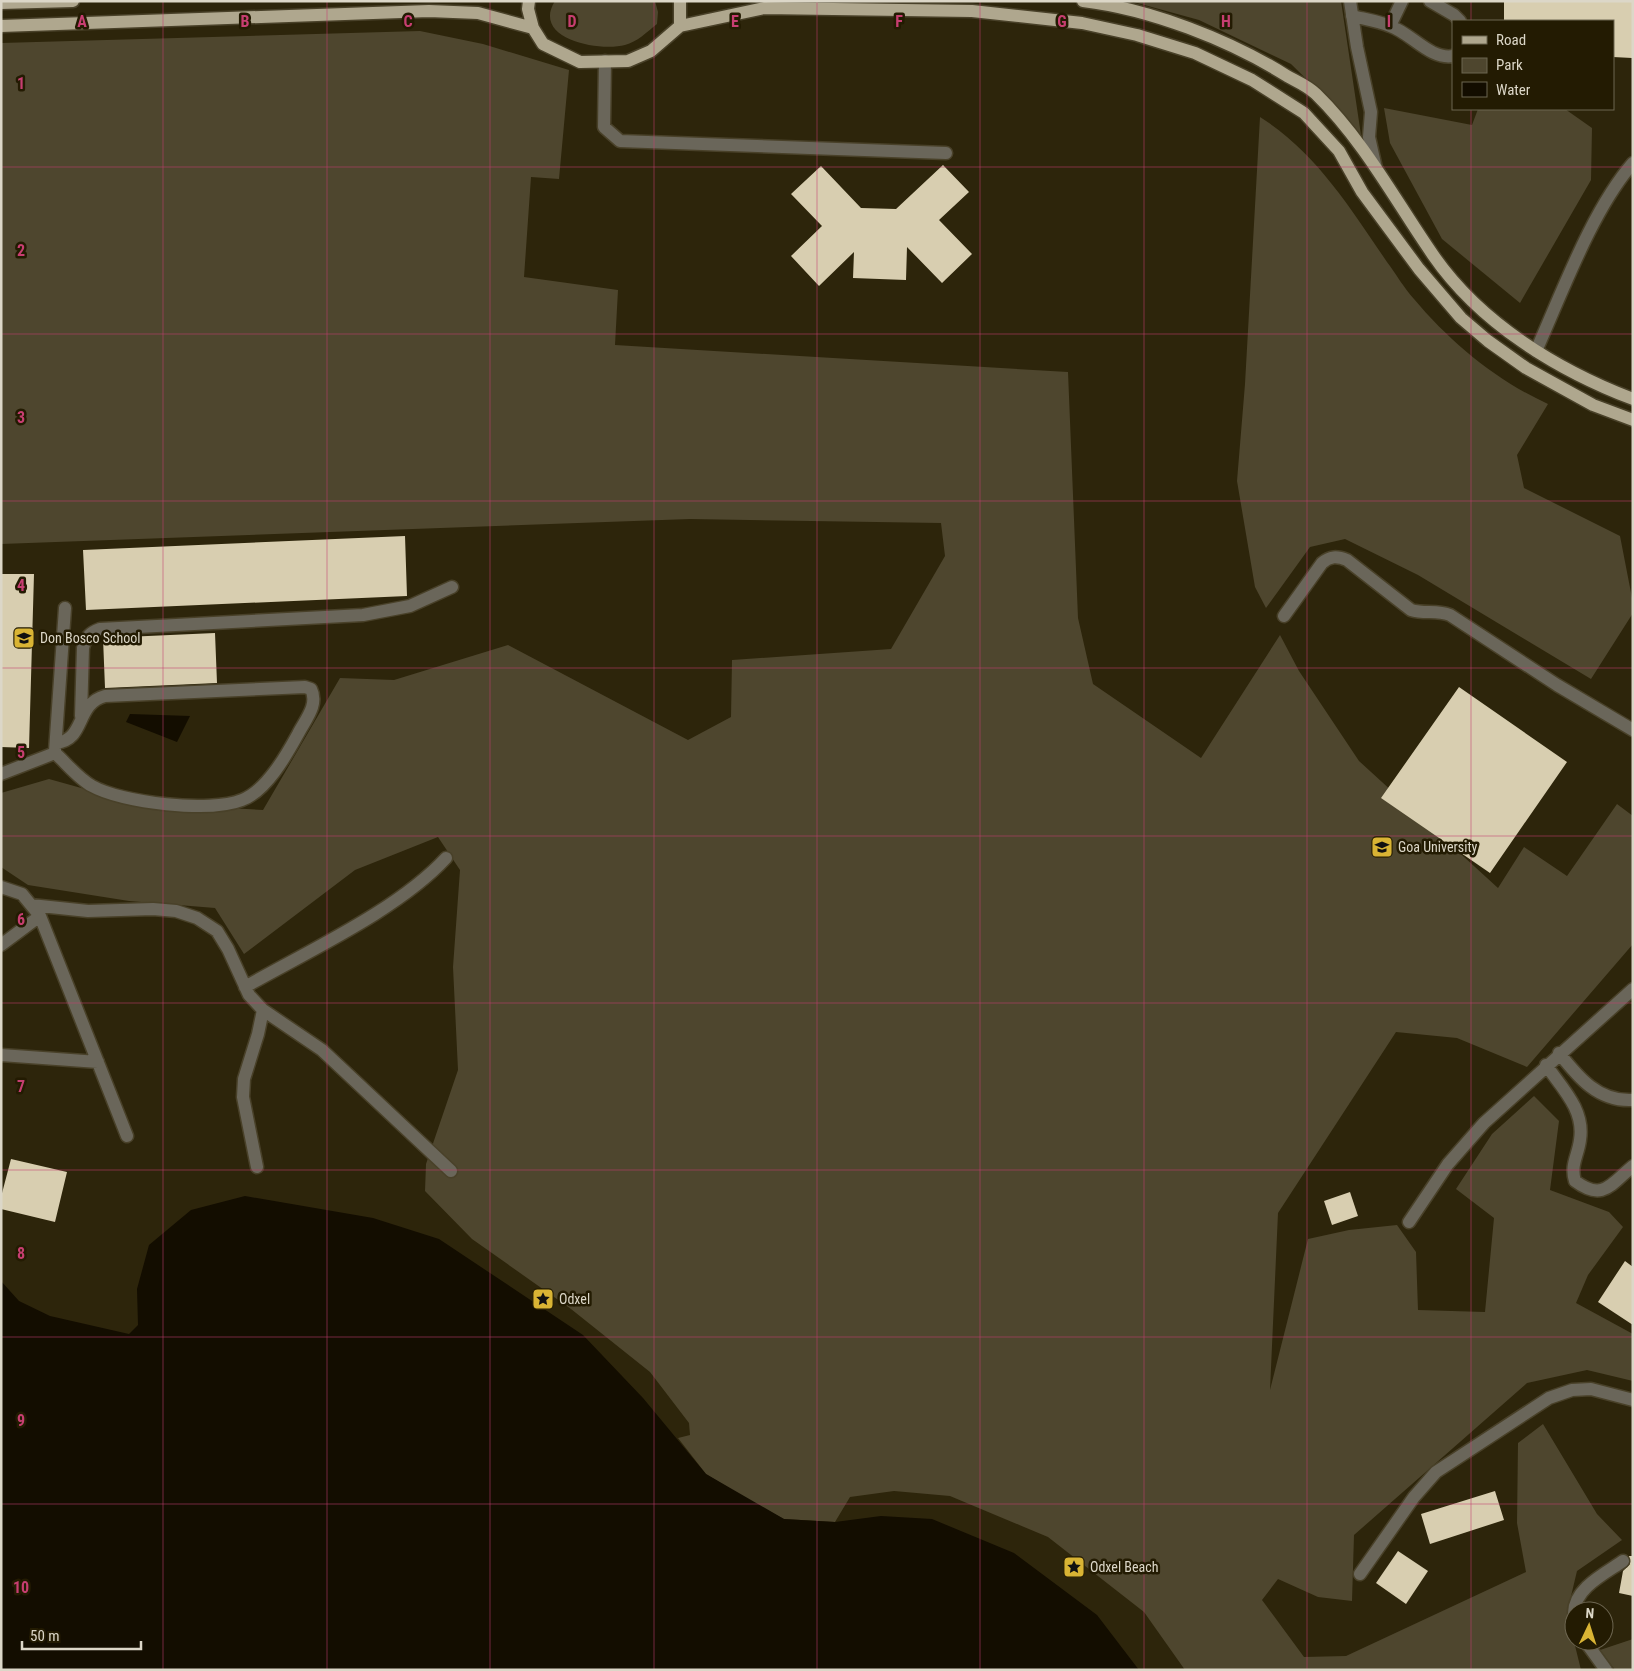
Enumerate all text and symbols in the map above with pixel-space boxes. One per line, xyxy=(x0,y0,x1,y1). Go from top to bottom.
text: A xyxy=(77,12,87,31)
text: B xyxy=(241,12,250,31)
text: C xyxy=(403,12,413,31)
text: D xyxy=(567,12,577,31)
text: E xyxy=(731,12,739,31)
text: F xyxy=(895,12,903,31)
text: G xyxy=(1057,12,1067,31)
text: H xyxy=(1221,12,1231,31)
text: I xyxy=(1387,12,1391,31)
legend xyxy=(1452,20,1614,110)
text: Road xyxy=(1496,31,1526,49)
text: Park xyxy=(1496,56,1523,74)
text: 1 xyxy=(17,74,25,93)
text: Water xyxy=(1496,81,1531,99)
text: 2 xyxy=(17,241,25,260)
text: 3 xyxy=(17,408,25,427)
text: 4 xyxy=(17,576,25,595)
school or university icon: Don Bosco School xyxy=(12,626,36,650)
place label: Don Bosco School xyxy=(40,630,141,646)
text: 5 xyxy=(17,743,25,762)
school or university icon: Goa University xyxy=(1370,835,1394,859)
place label: Goa University xyxy=(1398,839,1478,855)
text: 6 xyxy=(17,910,25,929)
text: 7 xyxy=(17,1077,25,1096)
text: 8 xyxy=(17,1244,25,1263)
place icon: Odxel xyxy=(531,1287,555,1311)
place label: Odxel xyxy=(559,1291,590,1307)
text: 9 xyxy=(17,1411,25,1430)
place icon: Odxel Beach xyxy=(1062,1555,1086,1579)
place label: Odxel Beach xyxy=(1090,1559,1159,1575)
text: 10 xyxy=(13,1578,29,1597)
north arrow xyxy=(1564,1601,1614,1651)
text: N xyxy=(1585,1605,1595,1621)
scale bar xyxy=(22,1618,141,1650)
text: 50 m xyxy=(30,1627,60,1645)

